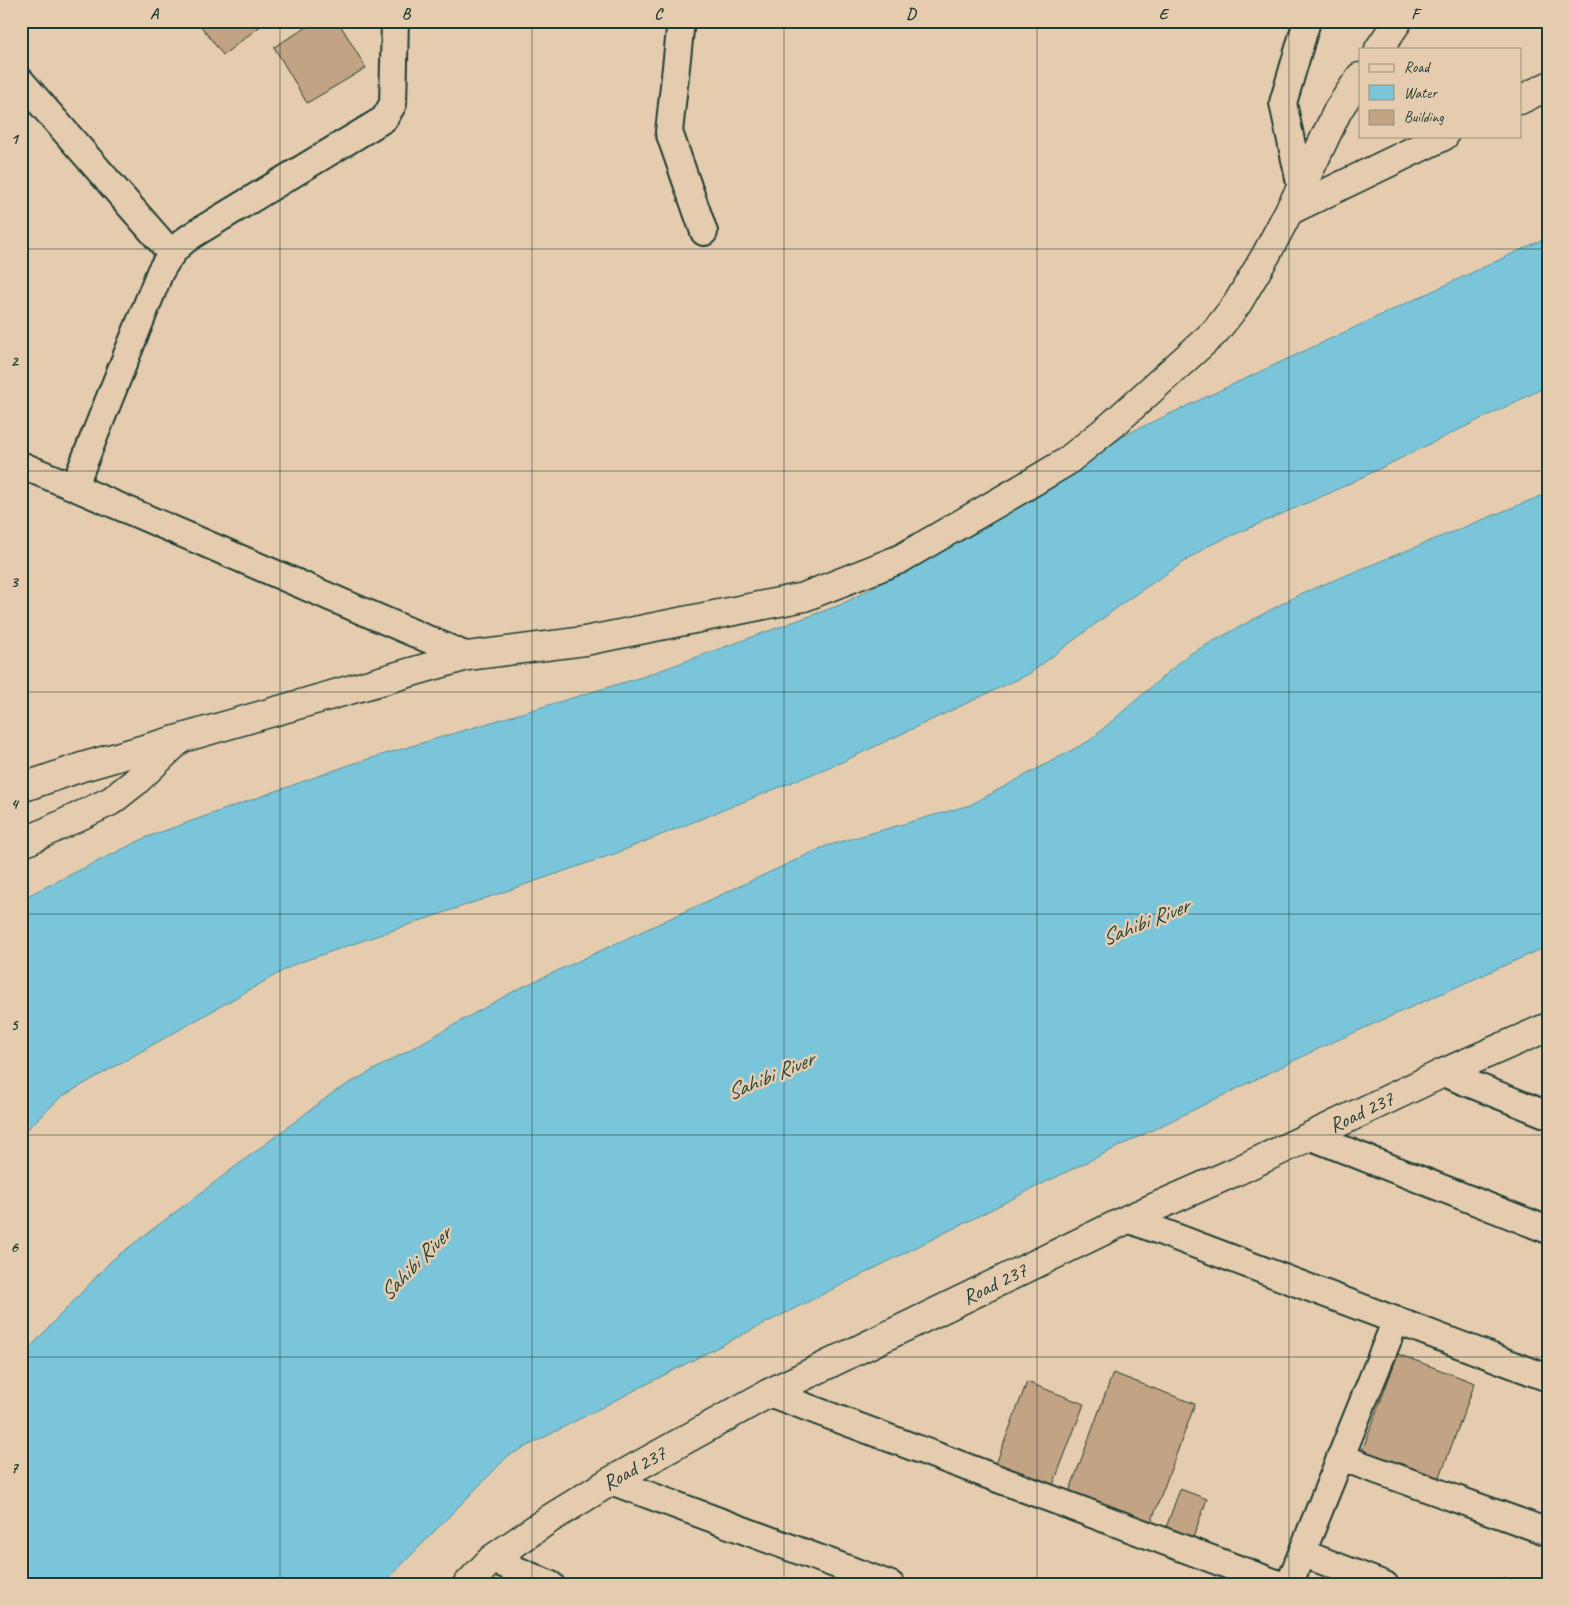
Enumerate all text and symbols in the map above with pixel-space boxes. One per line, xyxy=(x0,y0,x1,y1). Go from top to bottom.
text: A xyxy=(150,4,160,24)
text: B xyxy=(402,4,412,24)
text: C xyxy=(654,4,664,24)
text: D xyxy=(906,4,917,24)
text: E xyxy=(1159,4,1170,24)
text: F xyxy=(1411,4,1422,24)
legend xyxy=(1359,48,1522,138)
text: Road xyxy=(1404,58,1431,77)
text: Water xyxy=(1404,84,1438,103)
text: Building xyxy=(1404,108,1444,127)
text: 1 xyxy=(10,129,19,149)
text: 2 xyxy=(10,351,19,371)
text: 3 xyxy=(10,572,19,592)
text: 4 xyxy=(10,794,19,814)
water label: Sahibi River xyxy=(1097,890,1197,952)
text: 5 xyxy=(11,1015,20,1035)
water label: Sahibi River xyxy=(722,1044,821,1107)
street label: Road 237 xyxy=(1325,1085,1399,1138)
water label: Sahibi River xyxy=(373,1218,460,1307)
text: 6 xyxy=(10,1237,19,1257)
street label: Road 237 xyxy=(958,1256,1033,1310)
street label: Road 237 xyxy=(598,1439,672,1496)
text: 7 xyxy=(10,1458,19,1478)

